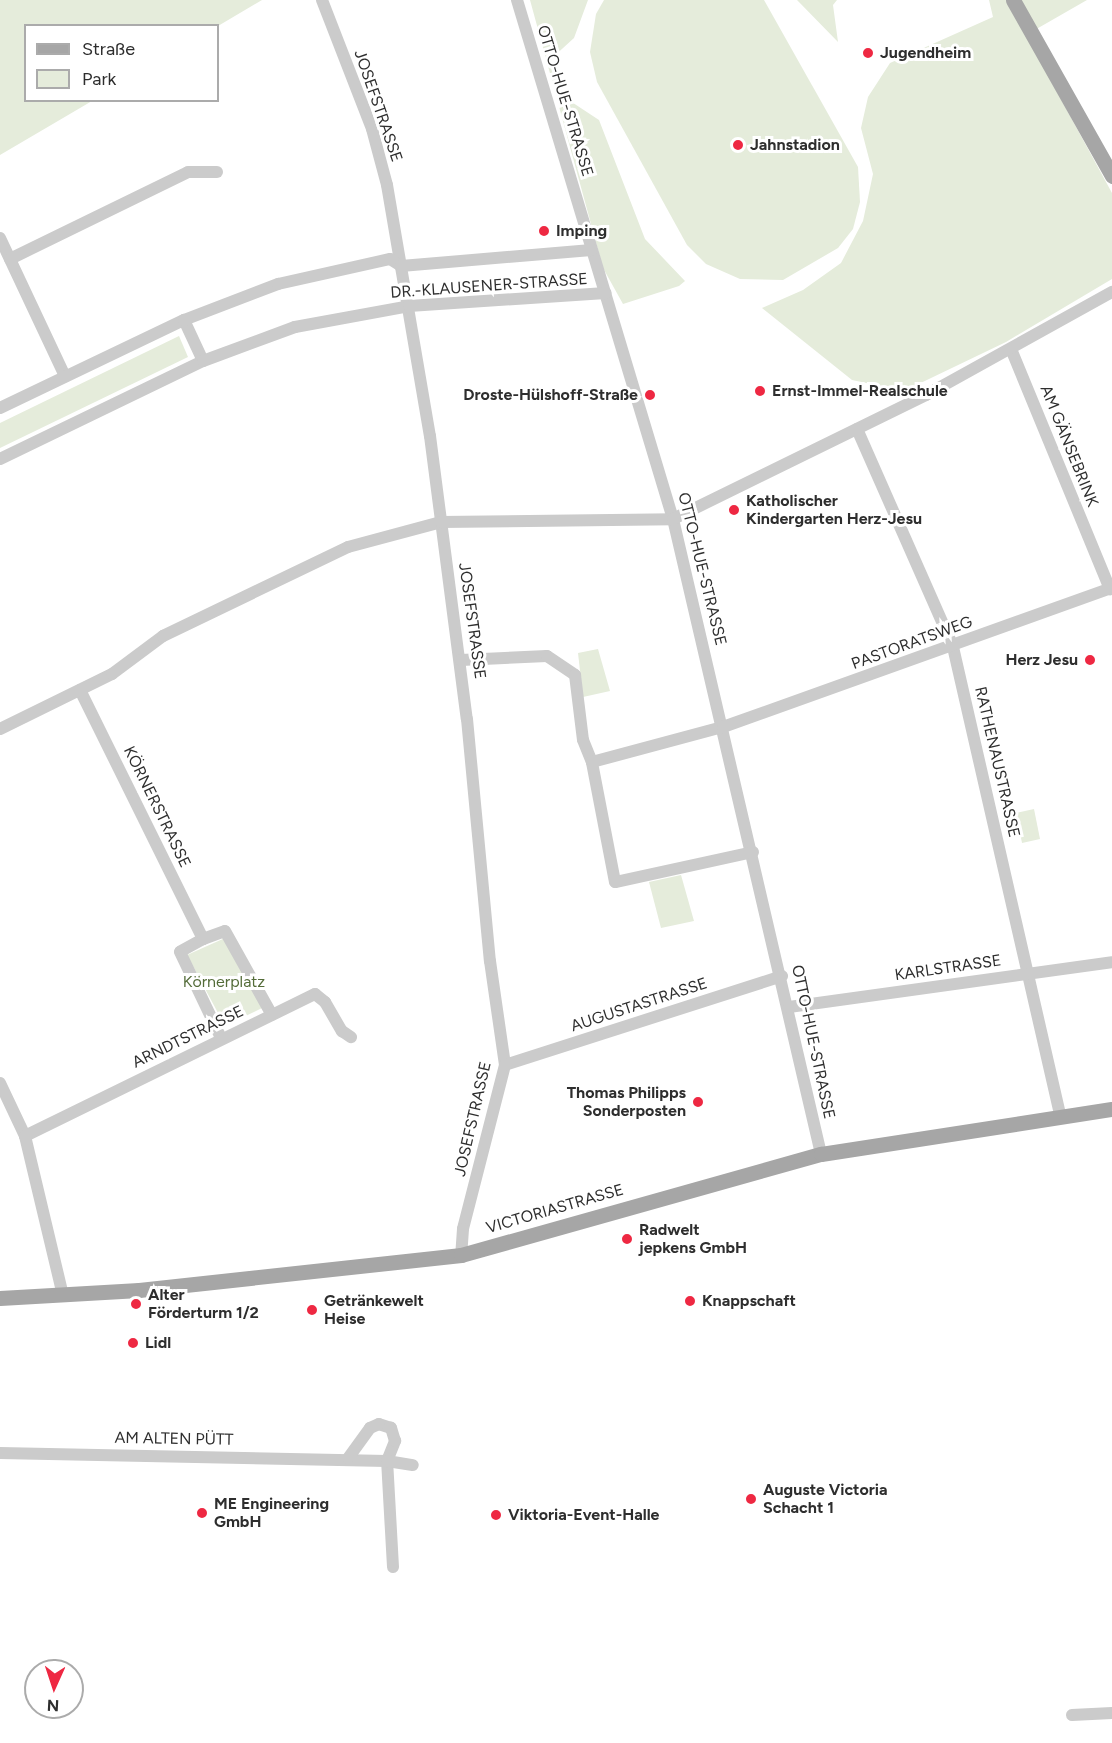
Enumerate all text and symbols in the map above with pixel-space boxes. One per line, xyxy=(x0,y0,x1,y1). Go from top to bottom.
street label: OTTO-HUE-STRASSE xyxy=(533,23,597,179)
legend xyxy=(24,24,219,102)
text: Straße xyxy=(82,38,135,60)
place label: Jugendheim xyxy=(880,43,971,63)
marker: Jugendheim xyxy=(861,46,875,60)
street label: JOSEFSTRASSE xyxy=(350,47,406,165)
text: Park xyxy=(82,68,116,90)
place label: Jahnstadion xyxy=(750,135,840,155)
marker: Jahnstadion xyxy=(731,138,745,152)
place label: Imping xyxy=(556,221,607,241)
marker: Imping xyxy=(537,224,551,238)
street label: DR.-KLAUSENER-STRASSE xyxy=(390,270,588,302)
place label: Ernst-Immel-Realschule xyxy=(772,381,948,401)
street label: AM GÄNSEBRINK xyxy=(1036,382,1102,510)
marker: Ernst-Immel-Realschule xyxy=(753,384,767,398)
place label: Droste-Hülshoff-Straße xyxy=(463,385,638,405)
marker: Droste-Hülshoff-Straße xyxy=(643,388,657,402)
street label: OTTO-HUE-STRASSE xyxy=(674,490,730,648)
place label: Katholischer Kindergarten Herz-Jesu xyxy=(746,491,922,529)
marker: Katholischer Kindergarten Herz-Jesu xyxy=(727,503,741,517)
street label: JOSEFSTRASSE xyxy=(454,562,490,680)
street label: PASTORATSWEG xyxy=(849,612,975,674)
place label: Herz Jesu xyxy=(1005,650,1078,670)
marker: Herz Jesu xyxy=(1083,653,1097,667)
street label: RATHENAUSTRASSE xyxy=(970,685,1024,839)
street label: KÖRNERSTRASSE xyxy=(119,743,195,871)
street label: KARLSTRASSE xyxy=(893,951,1003,985)
street label: OTTO-HUE-STRASSE xyxy=(787,963,839,1121)
park label: Körnerplatz xyxy=(183,972,265,992)
street label: AUGUSTASTRASSE xyxy=(568,974,710,1036)
street label: ARNDTSTRASSE xyxy=(129,1002,247,1072)
street label: JOSEFSTRASSE xyxy=(450,1060,496,1178)
place label: Thomas Philipps Sonderposten xyxy=(567,1083,686,1121)
marker: Thomas Philipps Sonderposten xyxy=(691,1095,705,1109)
street label: VICTORIASTRASSE xyxy=(484,1180,626,1238)
place label: Radwelt jepkens GmbH xyxy=(639,1220,747,1258)
marker: Radwelt jepkens GmbH xyxy=(620,1232,634,1246)
place label: Alter Förderturm 1/2 xyxy=(148,1285,259,1323)
place label: Getränkewelt Heise xyxy=(324,1291,424,1329)
place label: Knappschaft xyxy=(702,1291,796,1311)
marker: Knappschaft xyxy=(683,1294,697,1308)
marker: Alter Förderturm 1/2 xyxy=(129,1297,143,1311)
marker: Getränkewelt Heise xyxy=(305,1303,319,1317)
place label: Lidl xyxy=(145,1333,171,1353)
marker: Lidl xyxy=(126,1336,140,1350)
street label: AM ALTEN PÜTT xyxy=(114,1428,234,1450)
place label: Auguste Victoria Schacht 1 xyxy=(763,1480,887,1518)
marker: Auguste Victoria Schacht 1 xyxy=(744,1492,758,1506)
place label: ME Engineering GmbH xyxy=(214,1494,329,1532)
place label: Viktoria-Event-Halle xyxy=(508,1505,659,1525)
marker: ME Engineering GmbH xyxy=(195,1506,209,1520)
marker: Viktoria-Event-Halle xyxy=(489,1508,503,1522)
north arrow xyxy=(24,1659,84,1719)
text: N xyxy=(46,1696,60,1715)

